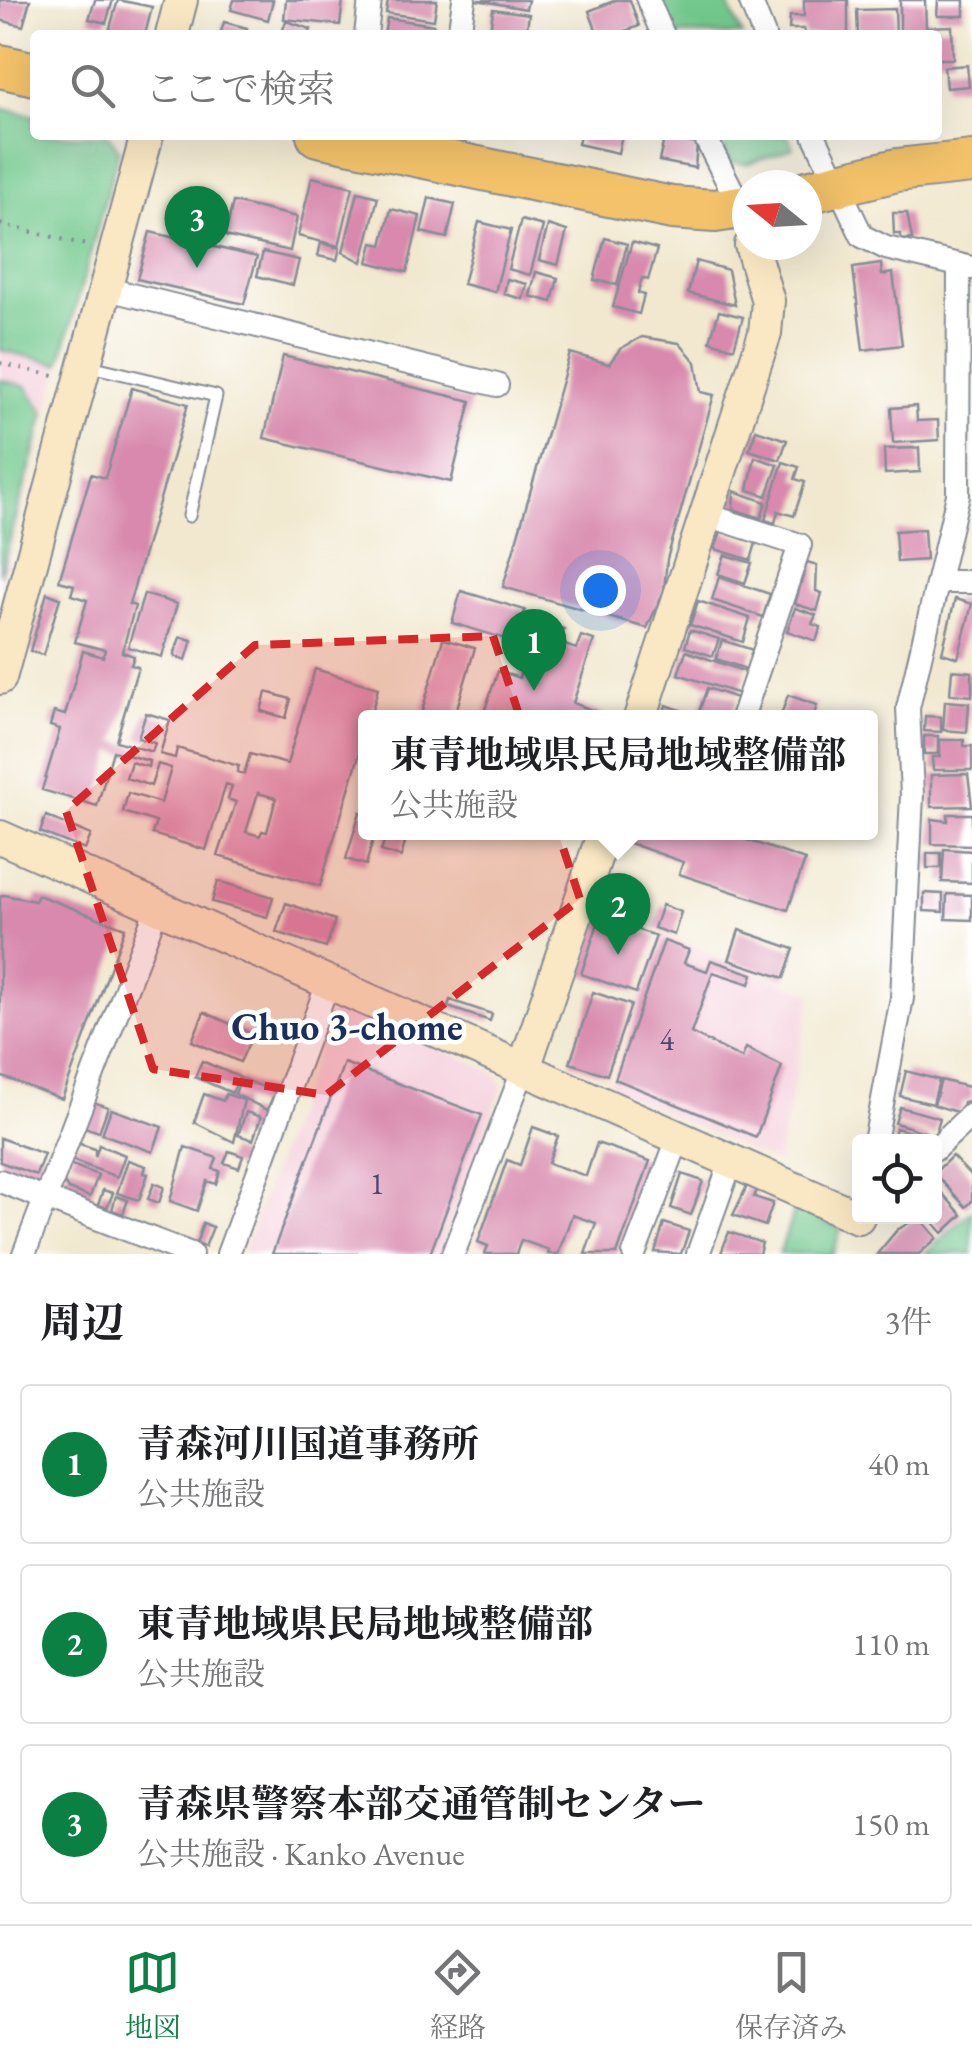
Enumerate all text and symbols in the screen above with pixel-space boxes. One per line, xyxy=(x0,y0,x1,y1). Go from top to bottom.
search box xyxy=(30,30,942,140)
icon: search xyxy=(65,58,120,113)
text: ここで検索 xyxy=(145,64,335,113)
north arrow xyxy=(732,170,822,260)
pin: 3 xyxy=(164,186,230,268)
your location xyxy=(575,565,626,616)
pin: 1 xyxy=(502,608,566,691)
popup xyxy=(358,710,878,840)
text: 東青地域県民局地域整備部 xyxy=(390,730,846,779)
text: 公共施設 xyxy=(390,784,518,826)
pin: 2 xyxy=(586,872,650,955)
district label: Chuo 3-chome xyxy=(231,1002,463,1051)
house number: 4 xyxy=(660,1020,675,1059)
map controls xyxy=(852,1134,942,1224)
button: locate xyxy=(852,1134,942,1224)
house number: 1 xyxy=(370,1164,384,1203)
text: 周辺 xyxy=(40,1295,124,1350)
text: 3件 xyxy=(885,1301,932,1343)
text: 青森河川国道事務所 xyxy=(137,1419,479,1468)
text: 1 xyxy=(66,1443,83,1485)
text: 40 m xyxy=(868,1443,930,1485)
text: 公共施設 xyxy=(137,1473,265,1515)
text: 東青地域県民局地域整備部 xyxy=(137,1599,593,1648)
text: 2 xyxy=(66,1623,83,1665)
text: 110 m xyxy=(853,1623,930,1665)
text: 公共施設 xyxy=(137,1653,265,1695)
text: 青森県警察本部交通管制センター xyxy=(137,1779,705,1828)
text: 3 xyxy=(66,1803,83,1845)
text: 150 m xyxy=(853,1803,930,1845)
text: 公共施設 · Kanko Avenue xyxy=(137,1833,465,1875)
tab: 地図 xyxy=(125,1945,181,2045)
tab: 経路 xyxy=(430,1945,486,2045)
tab: 保存済み xyxy=(735,1945,847,2045)

